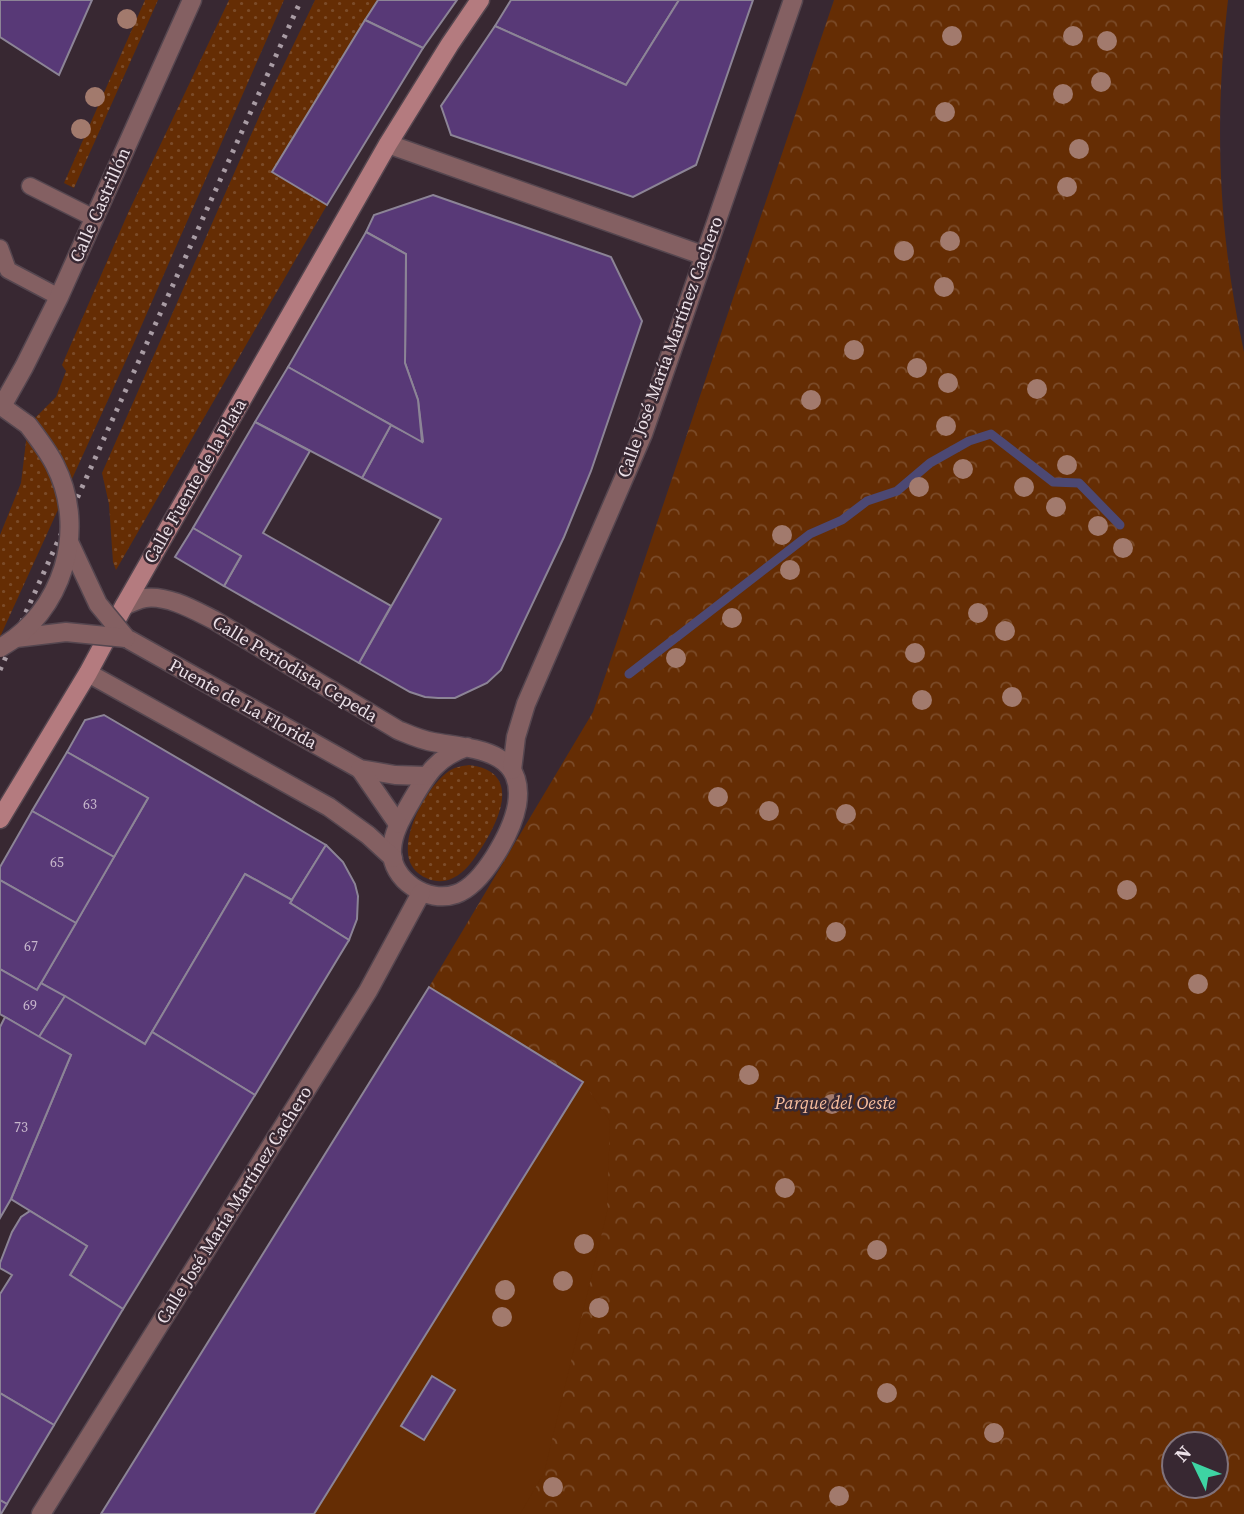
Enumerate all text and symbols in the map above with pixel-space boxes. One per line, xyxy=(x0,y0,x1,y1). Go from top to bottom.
street label: Calle Castrillón xyxy=(63,143,136,266)
street label: Calle José María Martínez Cachero xyxy=(611,213,729,481)
street label: Calle Fuente de la Plata xyxy=(137,393,252,568)
street label: Calle Periodista Cepeda xyxy=(208,609,383,728)
street label: Puente de La Florida xyxy=(165,652,322,755)
house number: 63 xyxy=(83,794,97,814)
house number: 65 xyxy=(50,852,64,872)
house number: 67 xyxy=(24,936,38,956)
house number: 69 xyxy=(23,995,37,1015)
street label: Calle José María Martínez Cachero xyxy=(150,1081,317,1329)
park label: Parque del Oeste xyxy=(774,1090,896,1115)
house number: 73 xyxy=(14,1117,28,1137)
north arrow xyxy=(1160,1430,1230,1500)
text: N xyxy=(1168,1439,1197,1467)

